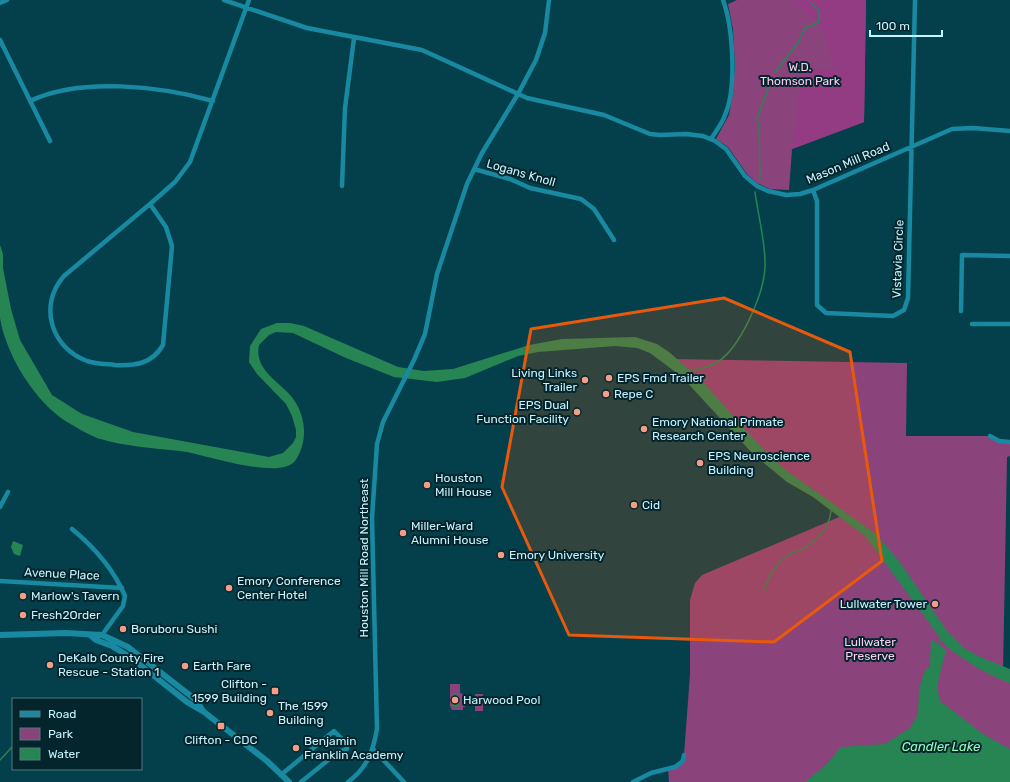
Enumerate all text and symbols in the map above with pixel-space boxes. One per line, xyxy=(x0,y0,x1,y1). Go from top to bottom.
scale bar xyxy=(870,12,942,38)
text: 100 m xyxy=(876,19,910,33)
park label: W.D. Thomson Park xyxy=(760,60,841,88)
street label: Mason Mill Road xyxy=(804,139,892,187)
street label: Logans Knoll xyxy=(485,157,557,190)
street label: Vistavia Circle xyxy=(890,219,906,299)
place label: Living Links Trailer xyxy=(511,366,577,394)
place label: EPS Fmd Trailer xyxy=(617,371,704,385)
marker: EPS Fmd Trailer xyxy=(604,373,614,383)
marker: Living Links Trailer xyxy=(580,375,590,385)
place label: Repe C xyxy=(614,387,653,401)
marker: Repe C xyxy=(601,389,611,399)
place label: EPS Dual Function Facility xyxy=(476,398,569,426)
marker: EPS Dual Function Facility xyxy=(572,407,582,417)
place label: Emory National Primate Research Center xyxy=(652,415,784,443)
marker: Emory National Primate Research Center xyxy=(639,424,649,434)
place label: EPS Neuroscience Building xyxy=(708,449,810,477)
marker: EPS Neuroscience Building xyxy=(695,458,705,468)
place label: Houston Mill House xyxy=(435,471,492,499)
street label: Houston Mill Road Northeast xyxy=(357,478,371,638)
marker: Houston Mill House xyxy=(422,480,432,490)
place label: Cid xyxy=(642,498,660,512)
marker: Cid xyxy=(629,500,639,510)
place label: Miller-Ward Alumni House xyxy=(411,519,489,547)
marker: Miller-Ward Alumni House xyxy=(398,528,408,538)
place label: Emory University xyxy=(509,548,605,562)
marker: Emory University xyxy=(496,550,506,560)
street label: Avenue Place xyxy=(24,565,100,583)
place label: Emory Conference Center Hotel xyxy=(237,574,341,602)
marker: Emory Conference Center Hotel xyxy=(224,583,234,593)
place label: Marlow's Tavern xyxy=(31,589,119,603)
marker: Marlow's Tavern xyxy=(18,591,28,601)
place label: Lullwater Tower xyxy=(840,597,927,611)
marker: Lullwater Tower xyxy=(930,599,940,609)
place label: Fresh2Order xyxy=(31,608,101,622)
marker: Fresh2Order xyxy=(18,610,28,620)
place label: Boruboru Sushi xyxy=(131,622,218,636)
marker: Boruboru Sushi xyxy=(118,624,128,634)
park label: Lullwater Preserve xyxy=(844,635,896,663)
place label: DeKalb County Fire Rescue - Station 1 xyxy=(58,651,164,679)
place label: Earth Fare xyxy=(193,659,251,673)
marker: DeKalb County Fire Rescue - Station 1 xyxy=(45,660,55,670)
marker: Earth Fare xyxy=(180,661,190,671)
place label: Clifton - 1599 Building xyxy=(192,677,267,705)
marker: Clifton - 1599 Building xyxy=(270,686,280,696)
place label: Harwood Pool xyxy=(463,693,540,707)
marker: Harwood Pool xyxy=(450,695,460,705)
legend xyxy=(12,698,142,770)
place label: The 1599 Building xyxy=(278,699,328,727)
text: Road xyxy=(48,707,76,721)
marker: The 1599 Building xyxy=(265,708,275,718)
marker: Clifton - CDC xyxy=(216,721,226,731)
text: Park xyxy=(48,727,74,741)
place label: Clifton - CDC xyxy=(184,733,258,747)
place label: Benjamin Franklin Academy xyxy=(304,734,404,762)
water label: Candler Lake xyxy=(902,739,980,754)
marker: Benjamin Franklin Academy xyxy=(291,743,301,753)
text: Water xyxy=(48,747,80,761)

